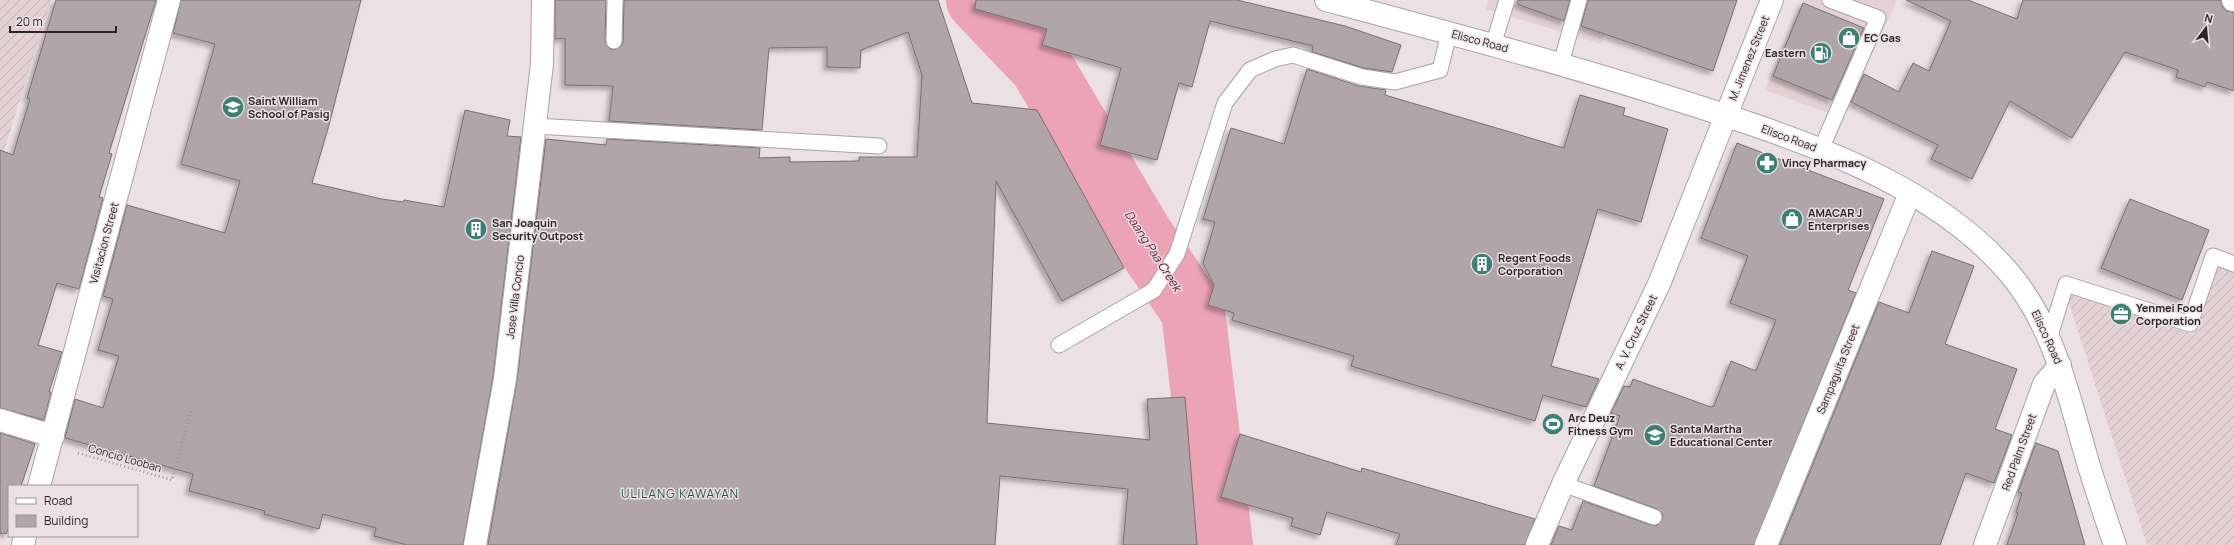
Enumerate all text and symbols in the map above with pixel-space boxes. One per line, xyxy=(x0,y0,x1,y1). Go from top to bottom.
scale bar xyxy=(10,8,116,34)
north arrow xyxy=(2186,8,2226,48)
text: N xyxy=(2203,10,2215,26)
text: 20 m xyxy=(16,13,43,30)
street label: M. Jimenez Street xyxy=(1725,13,1772,103)
shop icon: EC Gas xyxy=(1836,25,1862,51)
street label: Elisco Road xyxy=(1450,26,1510,55)
place label: EC Gas xyxy=(1864,30,1901,45)
fuel station icon: Eastern xyxy=(1808,40,1834,66)
place label: Eastern xyxy=(1765,45,1806,60)
place label: Saint William School of Pasig xyxy=(248,93,330,121)
school or university icon: Saint William School of Pasig xyxy=(220,94,246,120)
street label: Elisco Road xyxy=(1759,121,1819,154)
pharmacy icon: Vincy Pharmacy xyxy=(1754,150,1780,176)
place label: Vincy Pharmacy xyxy=(1782,155,1867,170)
street label: Visitacion Street xyxy=(85,200,122,285)
place label: AMACAR J Enterprises xyxy=(1808,205,1870,233)
shop icon: AMACAR J Enterprises xyxy=(1779,206,1805,232)
water label: Daang Paa Creek xyxy=(1121,207,1187,296)
place label: San Joaquin Security Outpost xyxy=(492,215,584,243)
building icon: San Joaquin Security Outpost xyxy=(463,216,489,242)
place label: Regent Foods Corporation xyxy=(1498,250,1571,278)
building icon: Regent Foods Corporation xyxy=(1469,251,1495,277)
street label: Jose Villa Concio xyxy=(502,254,527,340)
street label: A. V. Cruz Street xyxy=(1611,292,1660,372)
place label: Yenmei Food Corporation xyxy=(2136,300,2203,328)
office icon: Yenmei Food Corporation xyxy=(2108,301,2134,327)
street label: Elisco Road xyxy=(2028,307,2066,366)
street label: Sampaguita Street xyxy=(1813,322,1862,416)
place label: Arc Deuz Fitness Gym xyxy=(1568,410,1633,438)
sports icon: Arc Deuz Fitness Gym xyxy=(1540,411,1566,437)
street label: Red Palm Street xyxy=(1998,411,2039,492)
place label: Santa Martha Educational Center xyxy=(1670,421,1773,449)
school or university icon: Santa Martha Educational Center xyxy=(1642,422,1668,448)
street label: Concio Looban xyxy=(87,440,164,475)
legend xyxy=(8,485,138,537)
district label: ULILANG KAWAYAN xyxy=(621,485,739,502)
text: Road xyxy=(44,492,72,509)
text: Building xyxy=(44,512,88,529)

